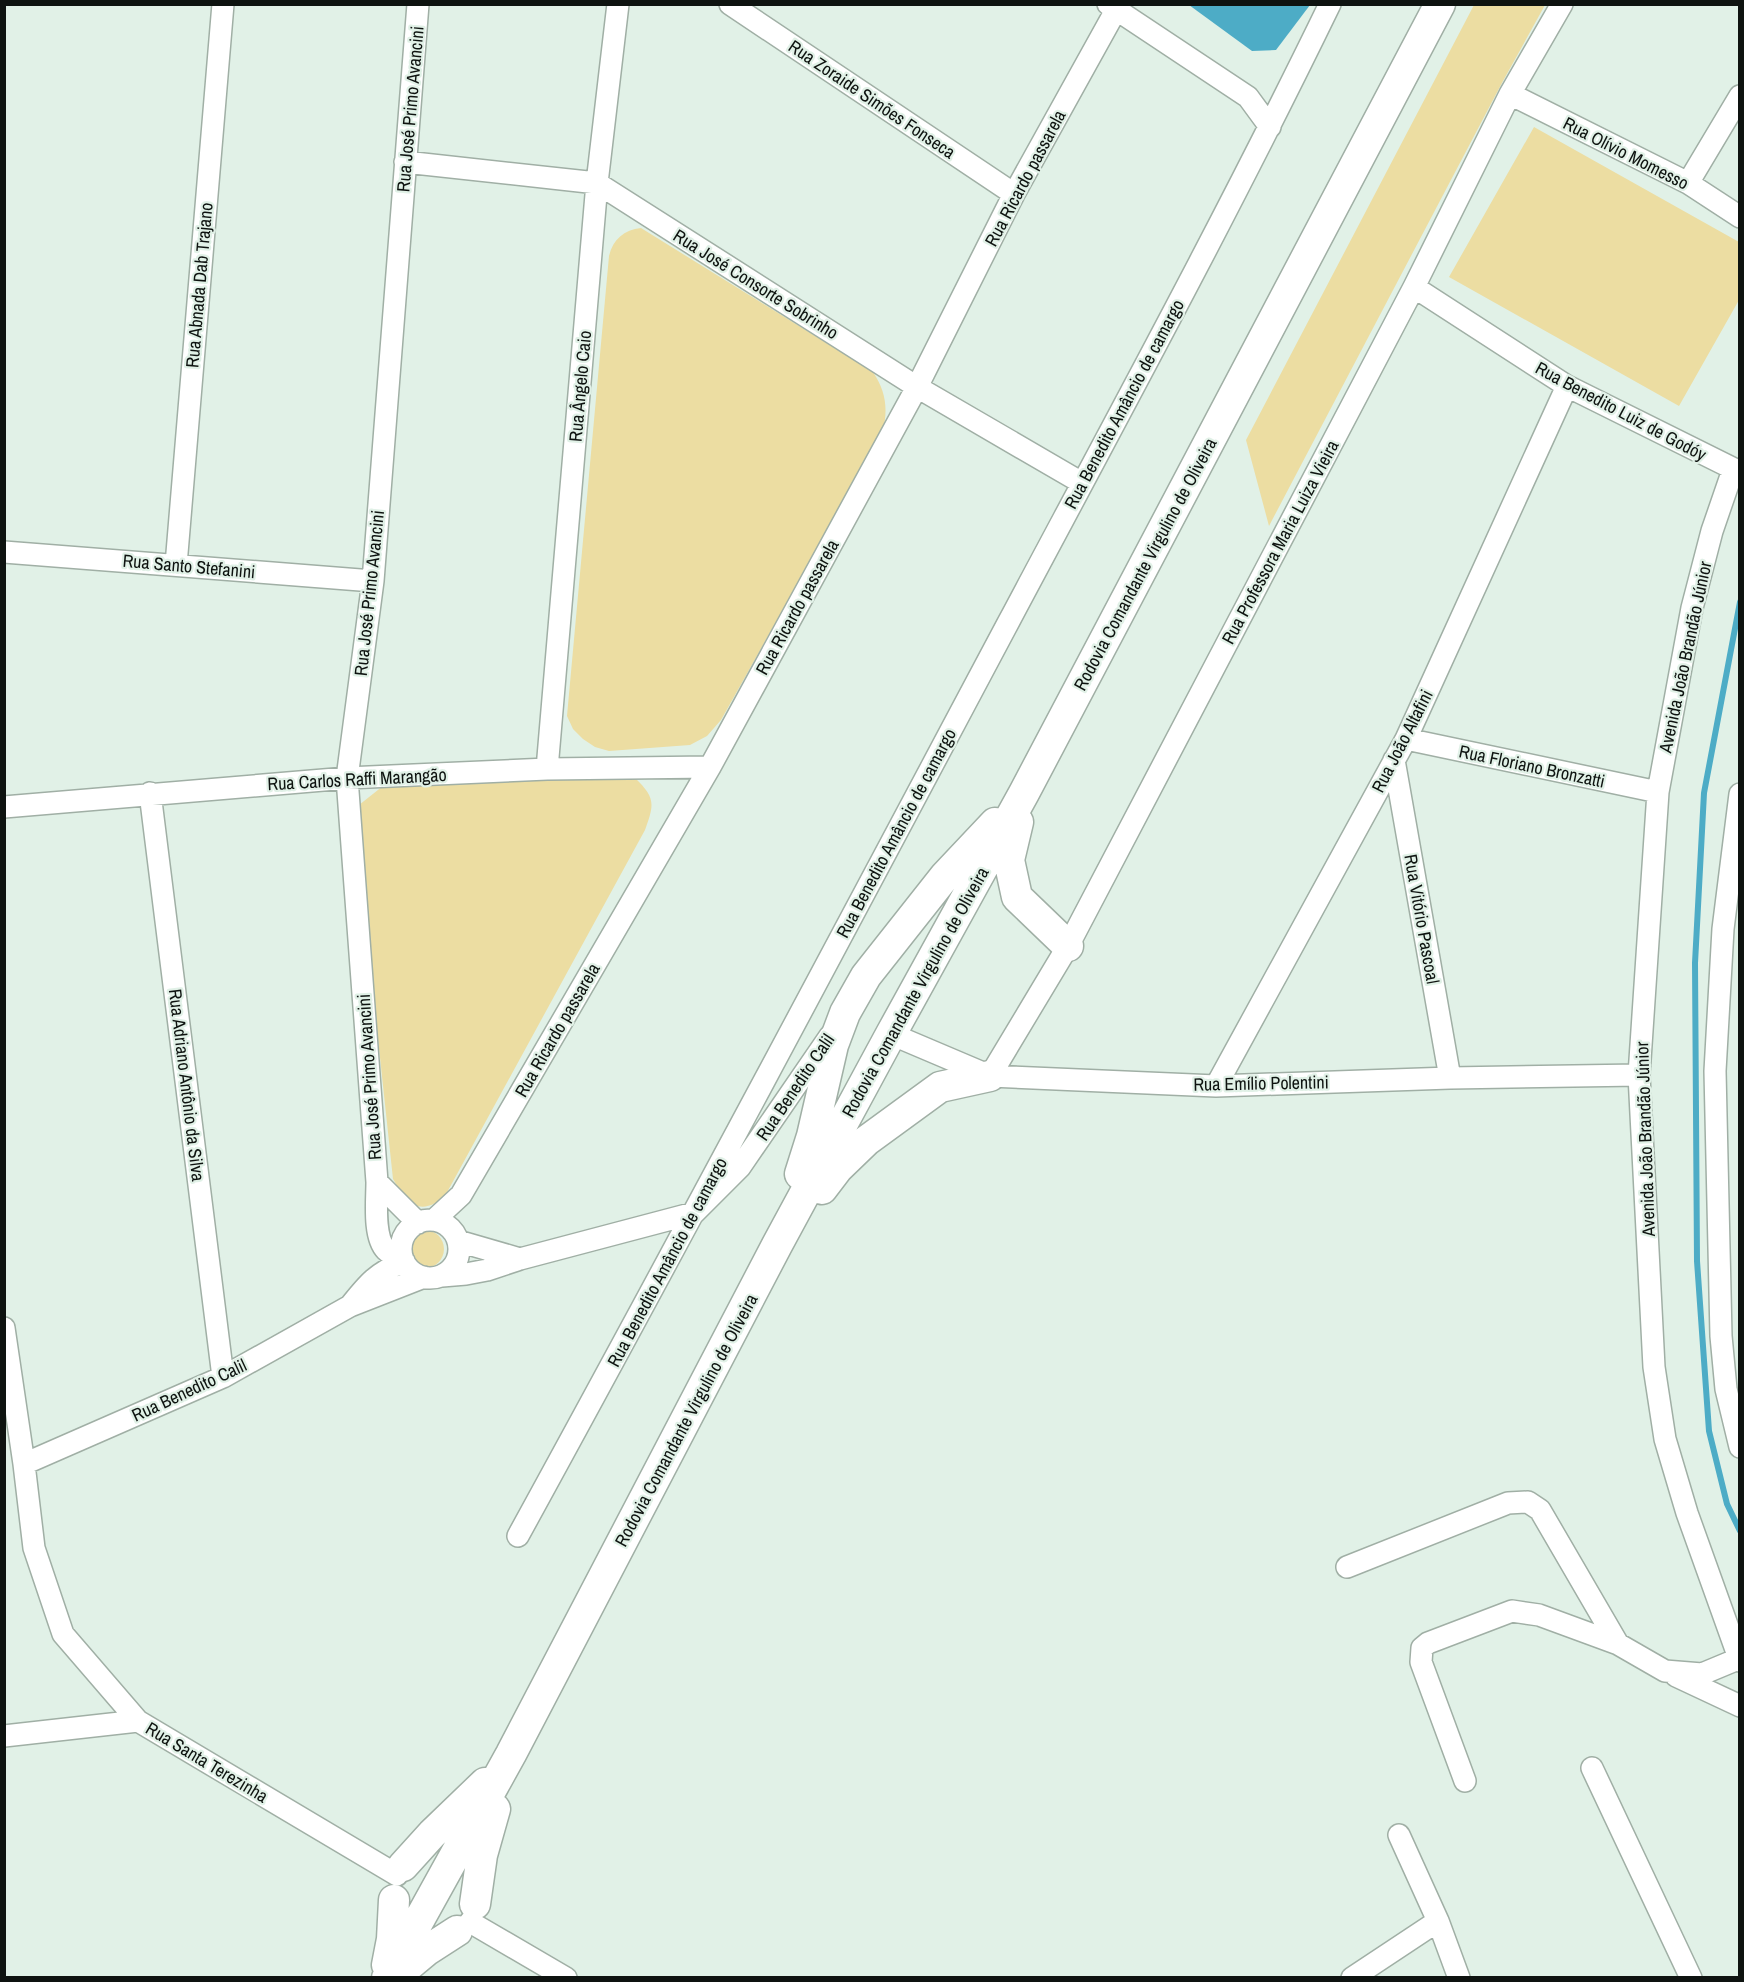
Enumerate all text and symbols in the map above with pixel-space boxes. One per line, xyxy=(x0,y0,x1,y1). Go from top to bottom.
street label: Rua José Primo Avancini xyxy=(390,25,430,193)
street label: Rua Zoraide Simões Fonseca xyxy=(784,34,960,164)
street label: Rua Ricardo passarela xyxy=(979,105,1071,251)
street label: Rua Olívio Momesso xyxy=(1559,111,1693,195)
street label: Rua Abnada Dab Trajano xyxy=(179,201,219,369)
street label: Rua José Consorte Sobrinho xyxy=(669,223,843,345)
street label: Rua Benedito Amâncio de camargo xyxy=(1058,295,1190,513)
street label: Rua Ângelo Caio xyxy=(563,329,597,443)
street label: Rua Benedito Luiz de Godóy xyxy=(1531,355,1711,467)
street label: Rodovia Comandante Virgulino de Oliveira xyxy=(1068,433,1222,695)
street label: Rua Professora Maria Luiza Vieira xyxy=(1215,436,1345,648)
street label: Rua José Primo Avancini xyxy=(348,509,390,677)
street label: Rua Ricardo passarela xyxy=(749,535,845,679)
street label: Rua Santo Stefanini xyxy=(122,548,256,584)
street label: Avenida João Brandão Júnior xyxy=(1652,559,1718,756)
street label: Rua João Altafini xyxy=(1365,685,1439,797)
street label: Rua Benedito Amâncio de camargo xyxy=(830,724,962,942)
street label: Rua Floriano Bronzatti xyxy=(1457,738,1607,794)
street label: Rua Carlos Raffi Marangão xyxy=(267,762,447,796)
street label: Rua Vitório Pascoal xyxy=(1398,852,1446,986)
street label: Rodovia Comandante Virgulino de Oliveira xyxy=(836,862,994,1122)
street label: Rua Ricardo passarela xyxy=(508,958,606,1102)
street label: Rua Adriano Antônio da Silva xyxy=(163,987,211,1183)
street label: Rua José Primo Avancini xyxy=(351,993,387,1161)
street label: Rua Benedito Calil xyxy=(750,1029,840,1145)
street label: Avenida João Brandão Júnior xyxy=(1629,1041,1661,1238)
street label: Rua Emílio Polentini xyxy=(1193,1069,1329,1097)
street label: Rua Benedito Amâncio de camargo xyxy=(601,1153,733,1371)
street label: Rodovia Comandante Virgulino de Oliveira xyxy=(609,1289,763,1551)
street label: Rua Benedito Calil xyxy=(128,1352,250,1428)
street label: Rua Santa Terezinha xyxy=(141,1716,273,1808)

